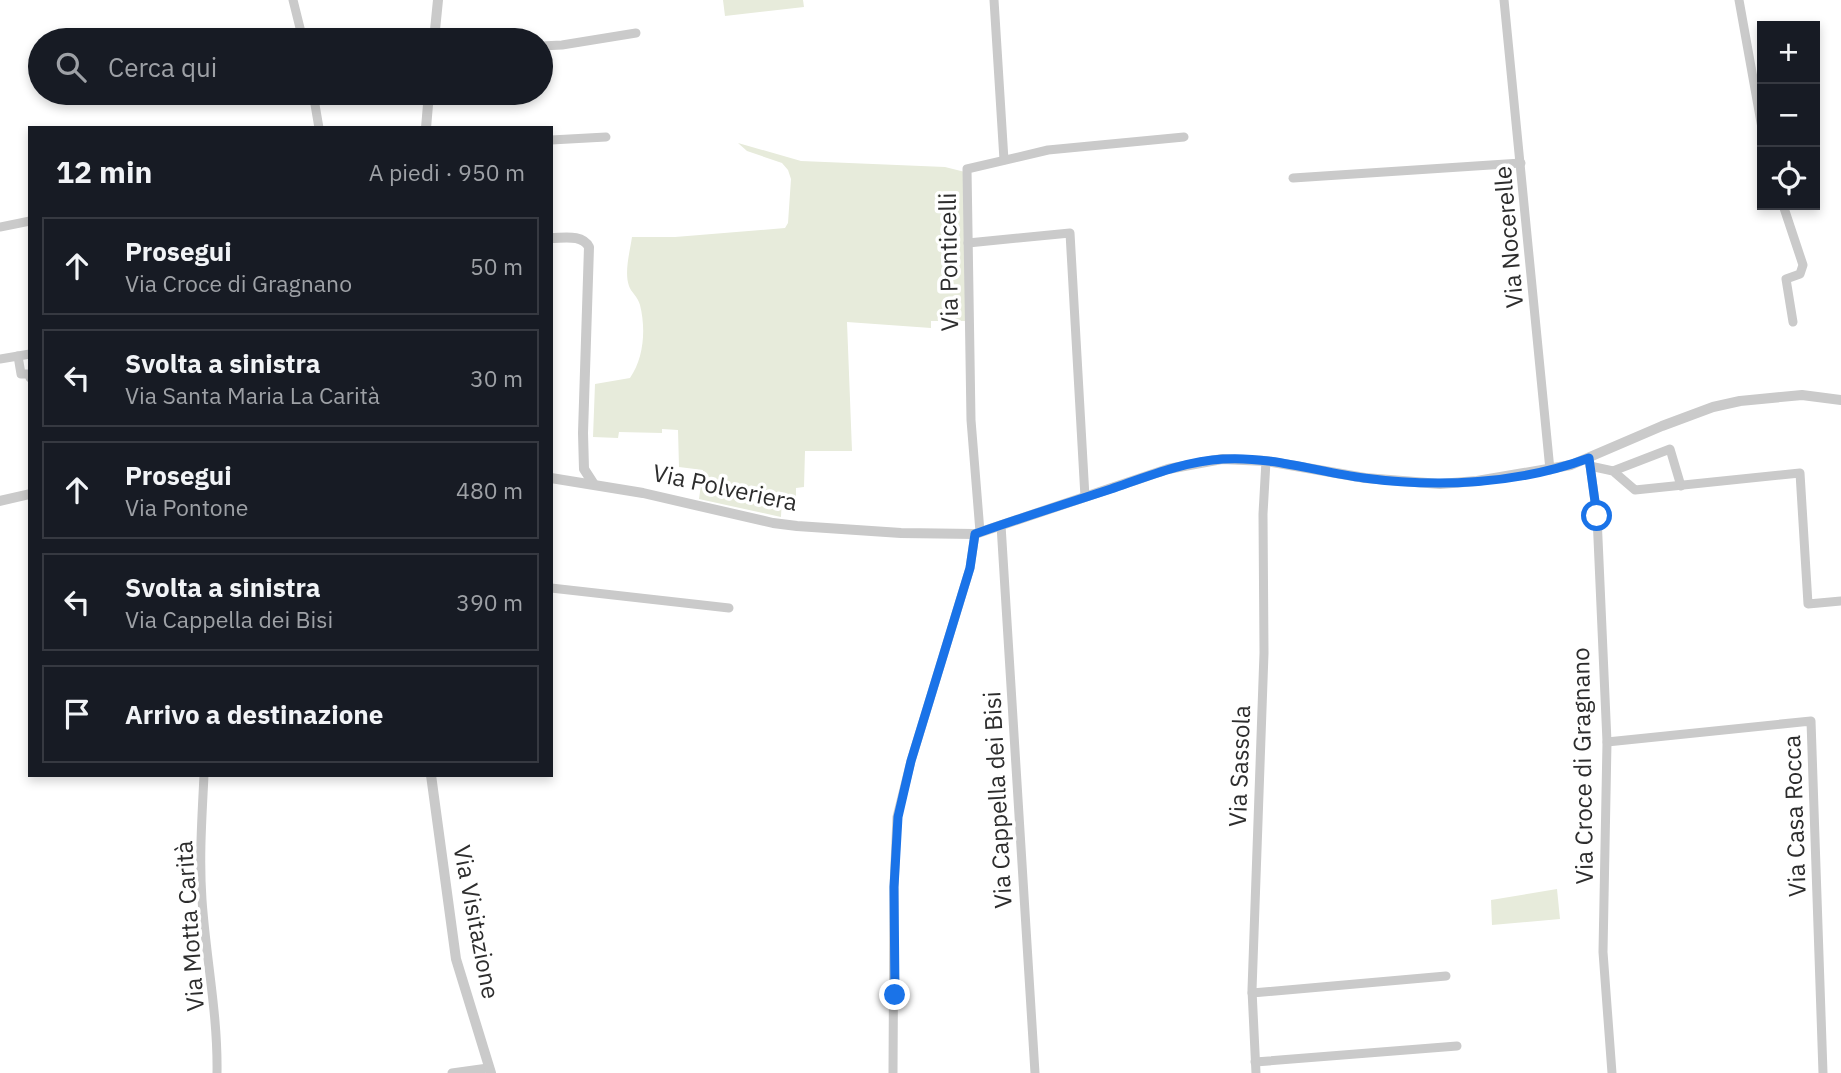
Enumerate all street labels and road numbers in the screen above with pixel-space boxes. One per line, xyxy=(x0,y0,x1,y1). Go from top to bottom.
street label: Via Nocerelle xyxy=(1486,165,1530,310)
street label: Via Ponticelli xyxy=(931,192,965,332)
street label: Via Polveriera xyxy=(650,456,801,518)
street label: Via Croce di Gragnano xyxy=(1564,647,1600,885)
street label: Via Cappella dei Bisi xyxy=(975,691,1019,909)
street label: Via Sassola xyxy=(1221,704,1257,827)
street label: Via Casa Rocca xyxy=(1775,734,1813,898)
street label: Via Motta Carità xyxy=(167,840,211,1012)
street label: Via Visitazione xyxy=(446,842,508,1001)

